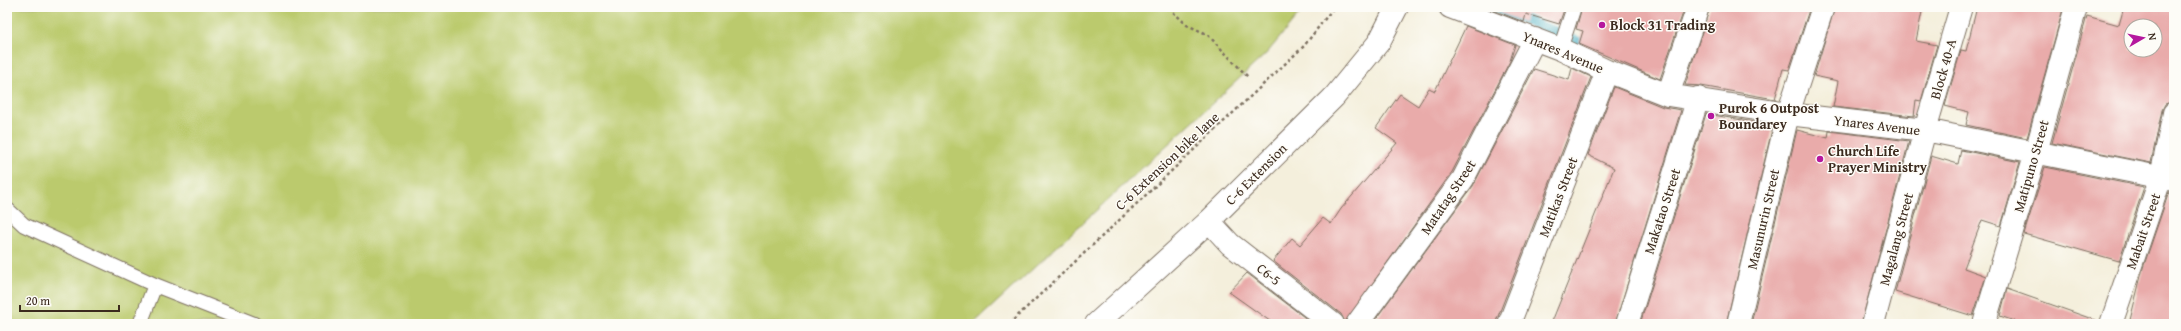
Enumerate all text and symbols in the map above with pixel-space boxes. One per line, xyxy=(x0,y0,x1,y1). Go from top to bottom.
place label: Block 31 Trading xyxy=(1610,15,1716,35)
north arrow xyxy=(2123,18,2163,58)
marker: Block 31 Trading xyxy=(1597,20,1607,30)
street label: Ynares Avenue xyxy=(1519,26,1607,78)
text: N xyxy=(2144,32,2161,42)
street label: Block 40-A xyxy=(1925,36,1961,102)
place label: Purok 6 Outpost Boundarey xyxy=(1719,98,1820,134)
street label: C-6 Extension bike lane xyxy=(1110,107,1224,215)
street label: Ynares Avenue xyxy=(1833,110,1922,140)
marker: Purok 6 Outpost Boundarey xyxy=(1706,111,1716,121)
street label: Matipuno Street xyxy=(2008,117,2054,215)
street label: C-6 Extension xyxy=(1221,138,1292,209)
place label: Church Life Prayer Ministry xyxy=(1828,141,1928,177)
street label: Matikas Street xyxy=(1533,154,1583,240)
marker: Church Life Prayer Ministry xyxy=(1815,154,1825,164)
street label: Matatag Street xyxy=(1415,155,1481,239)
street label: Makatao Street xyxy=(1639,166,1685,256)
street label: Masunurin Street xyxy=(1742,167,1784,271)
street label: Magalang Street xyxy=(1874,190,1918,288)
street label: Mabait Street xyxy=(2121,190,2165,272)
street label: C6-5 xyxy=(1253,258,1285,290)
scale bar xyxy=(20,287,119,313)
text: 20 m xyxy=(26,292,50,309)

